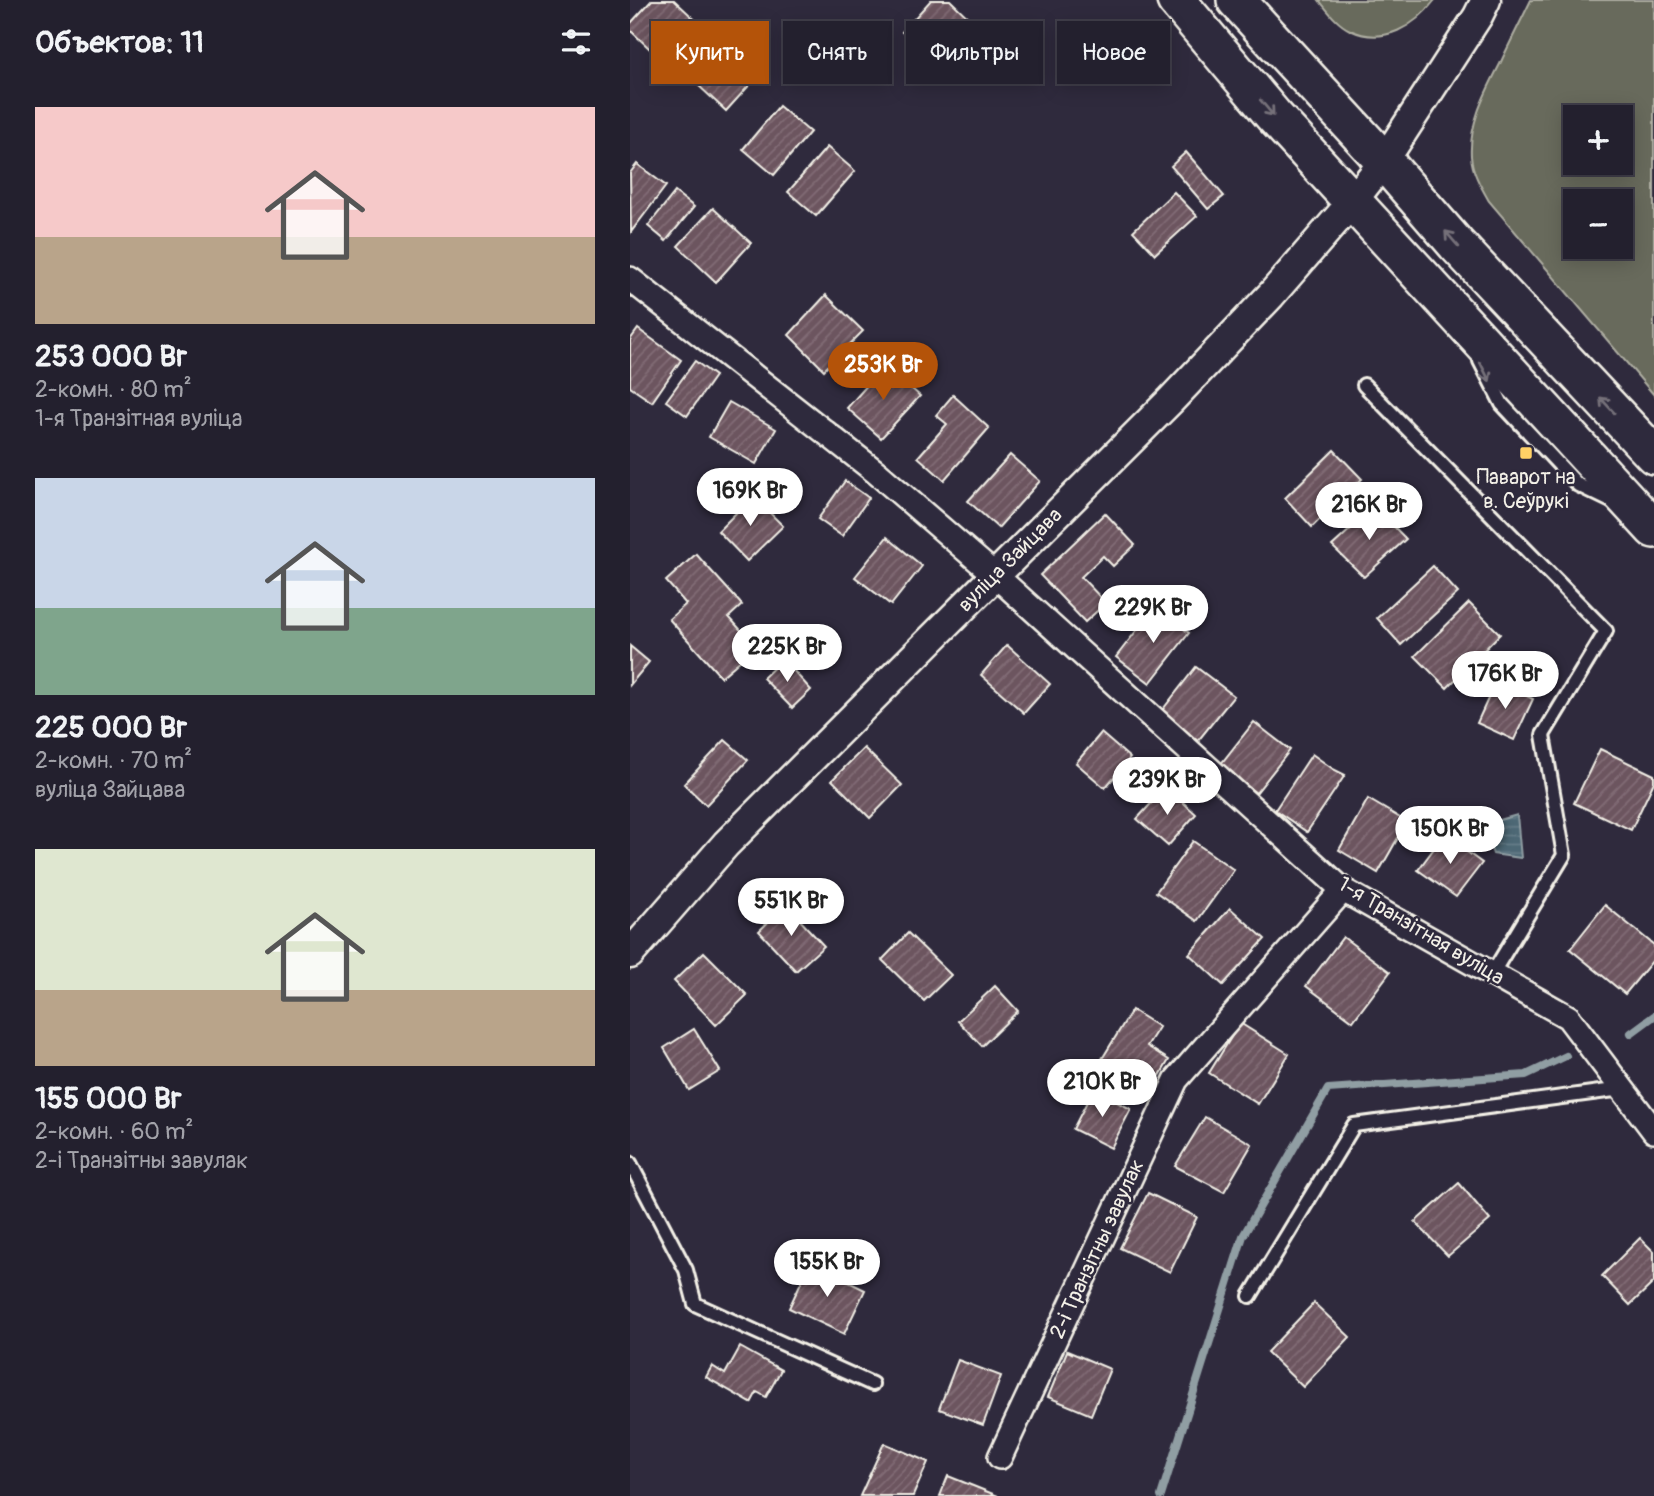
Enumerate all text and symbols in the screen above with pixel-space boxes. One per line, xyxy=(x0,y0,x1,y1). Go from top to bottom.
chip: Купить xyxy=(651,21,769,84)
chip: Снять xyxy=(783,21,892,84)
chip: Фильтры xyxy=(906,21,1043,84)
chip: Новое xyxy=(1057,21,1170,84)
icon: filters xyxy=(557,23,595,61)
text: Объектов: 11 xyxy=(35,24,204,61)
one-way arrow xyxy=(1260,99,1275,117)
map controls xyxy=(1563,105,1633,259)
button: + xyxy=(1563,105,1633,175)
icon: home xyxy=(252,152,378,278)
button: − xyxy=(1563,189,1633,259)
one-way arrow xyxy=(1444,230,1460,248)
text: 253 000 Br xyxy=(35,338,187,375)
pin: 253K Br xyxy=(818,342,948,402)
text: 253K Br xyxy=(844,350,922,379)
one-way arrow xyxy=(1479,361,1493,382)
text: 2-комн. · 80 m² xyxy=(35,375,192,404)
one-way arrow xyxy=(1599,397,1616,414)
text: 1-я Транзітная вуліца xyxy=(35,404,243,433)
marker: Паварот на в. Сеўрукі xyxy=(1518,445,1534,461)
place label: Паварот на в. Сеўрукі xyxy=(1477,464,1575,515)
pin: 169K Br xyxy=(685,468,815,528)
text: 169K Br xyxy=(713,476,787,505)
pin: 216K Br xyxy=(1304,482,1434,542)
text: 216K Br xyxy=(1331,490,1407,519)
street label: вуліца Зайцава xyxy=(952,502,1068,618)
icon: home xyxy=(252,523,378,649)
pin: 229K Br xyxy=(1088,586,1218,645)
text: 229K Br xyxy=(1114,593,1192,622)
pin: 225K Br xyxy=(722,624,852,684)
text: 225K Br xyxy=(748,632,826,661)
pin: 176K Br xyxy=(1440,652,1570,711)
text: 176K Br xyxy=(1468,659,1542,688)
text: 225 000 Br xyxy=(35,709,187,746)
text: 2-комн. · 70 m² xyxy=(35,746,192,775)
pin: 239K Br xyxy=(1102,758,1232,817)
text: 239K Br xyxy=(1129,765,1205,794)
text: вуліца Зайцава xyxy=(35,775,185,804)
pin: 150K Br xyxy=(1385,806,1515,866)
text: 150K Br xyxy=(1411,814,1489,843)
street label: 1-я Транзітная вуліца xyxy=(1333,871,1509,991)
pin: 551K Br xyxy=(726,878,856,938)
text: 551K Br xyxy=(754,886,828,915)
icon: home xyxy=(252,894,378,1020)
pin: 210K Br xyxy=(1037,1060,1167,1119)
text: 210K Br xyxy=(1063,1067,1141,1096)
text: 155 000 Br xyxy=(35,1080,181,1117)
text: 2-комн. · 60 m² xyxy=(35,1117,193,1146)
text: 2-і Транзітны завулак xyxy=(35,1146,248,1175)
street label: 2-і Транзітны завулак xyxy=(1044,1155,1150,1343)
pin: 155K Br xyxy=(762,1240,892,1299)
text: 155K Br xyxy=(790,1247,864,1276)

